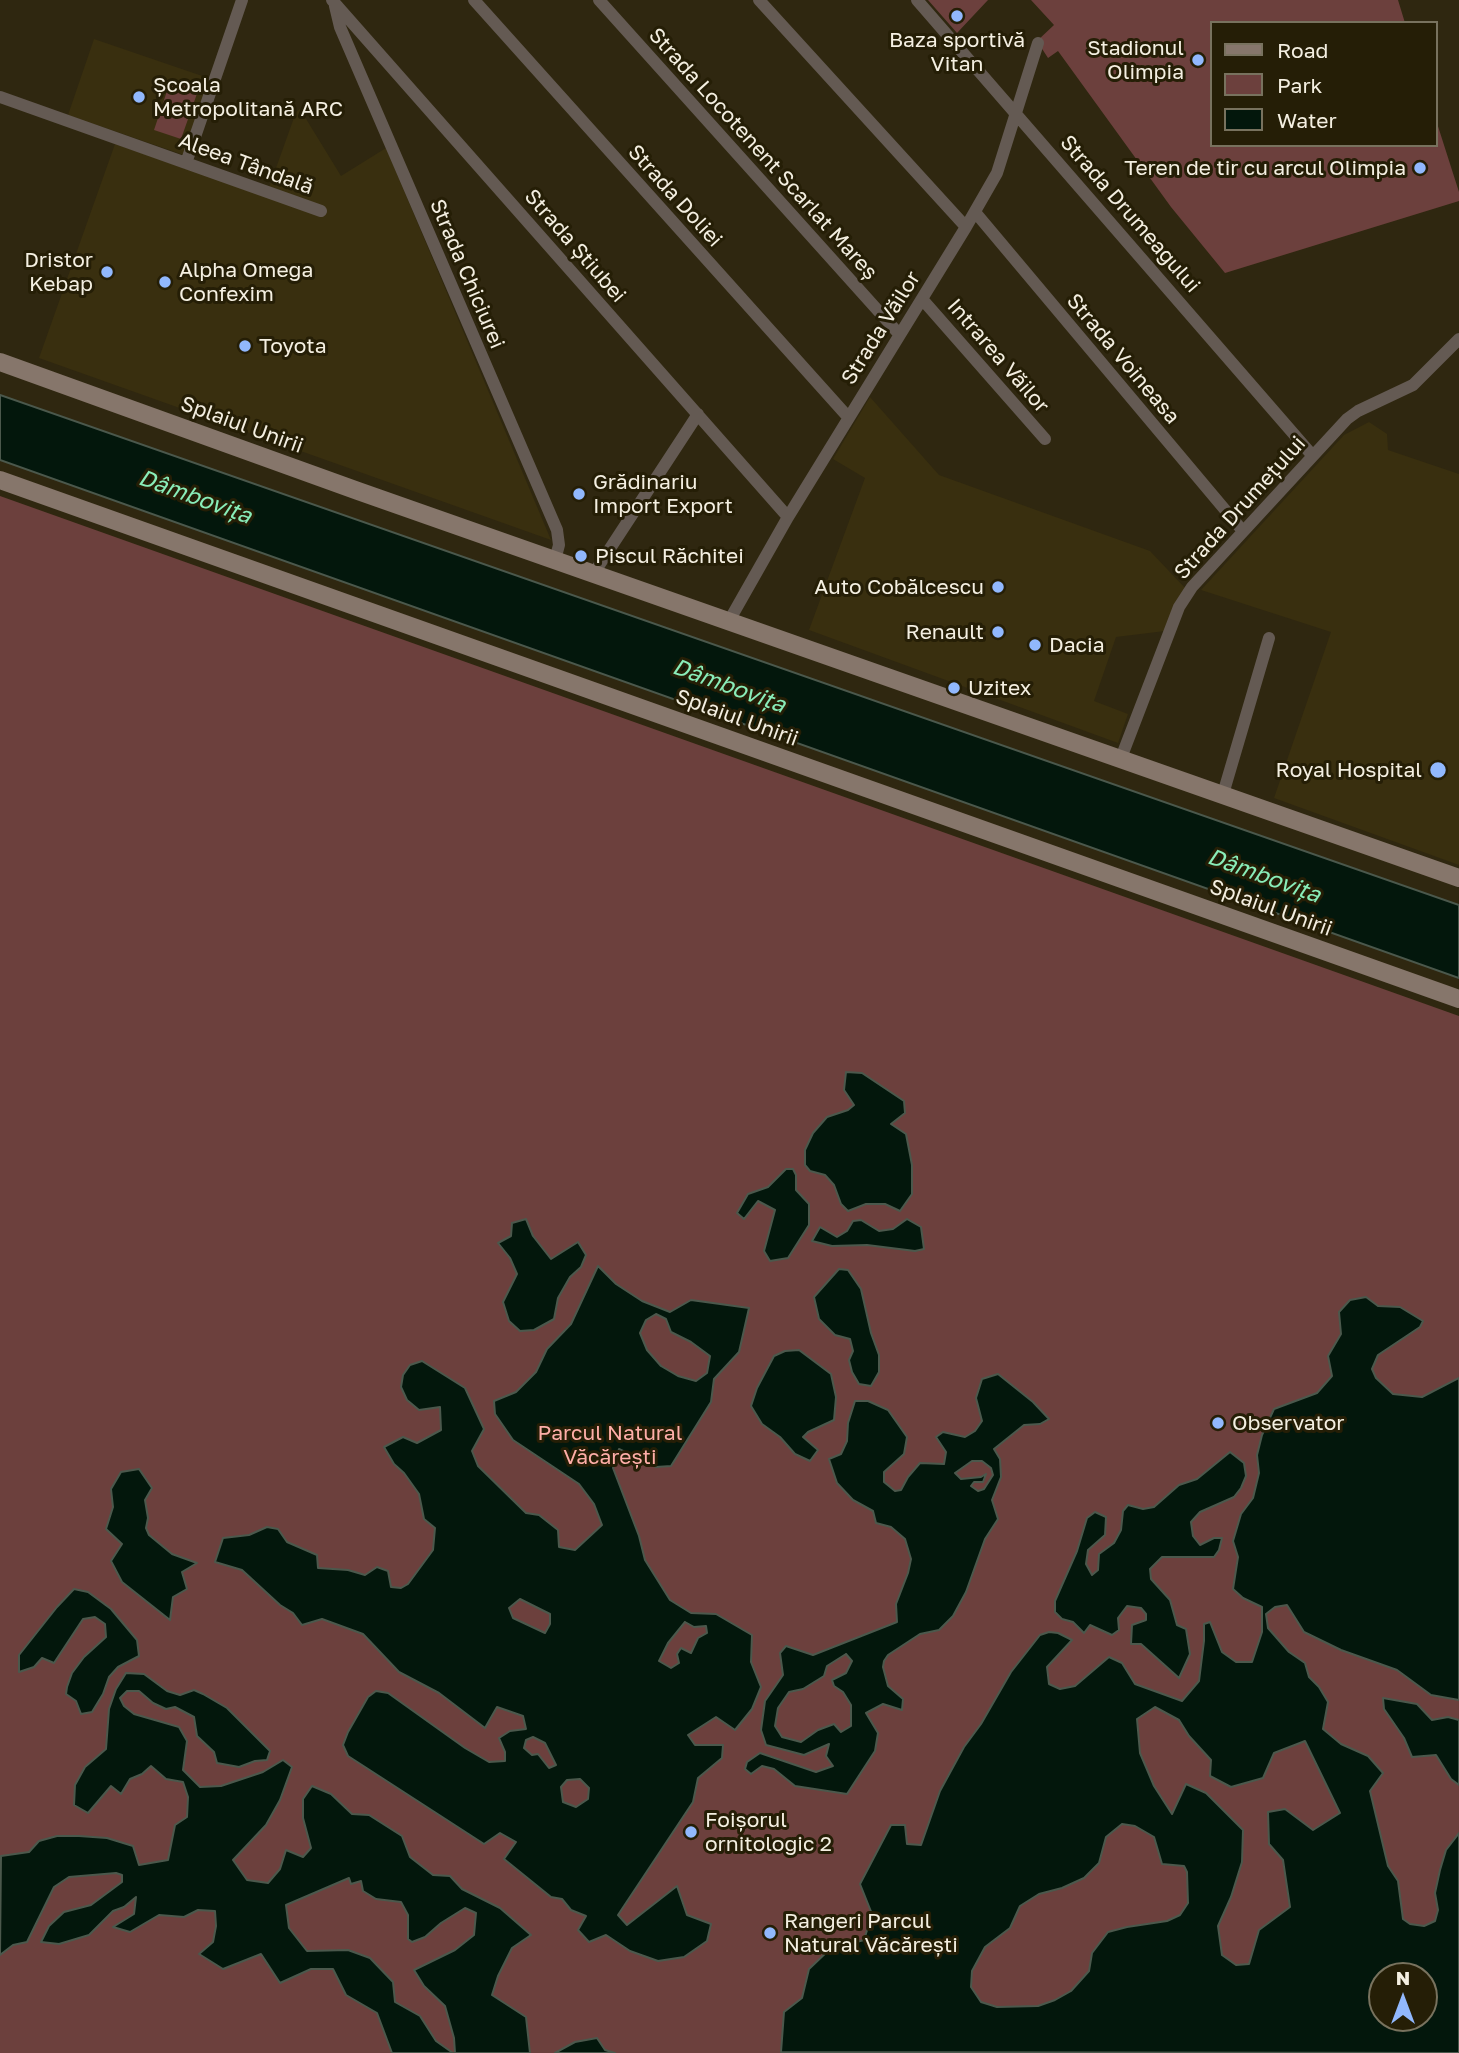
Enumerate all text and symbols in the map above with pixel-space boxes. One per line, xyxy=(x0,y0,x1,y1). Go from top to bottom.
marker: Baza sportivă Vitan xyxy=(949,8,965,24)
legend xyxy=(1210,21,1438,147)
street label: Strada Locotenent Scarlat Mareș xyxy=(643,23,883,285)
place label: Baza sportivă Vitan xyxy=(889,27,1025,77)
place label: Stadionul Olimpia xyxy=(1087,35,1184,85)
text: Road xyxy=(1277,37,1328,63)
marker: Stadionul Olimpia xyxy=(1190,52,1206,68)
place label: Școala Metropolitană ARC xyxy=(153,72,343,122)
text: Park xyxy=(1277,72,1322,98)
marker: Școala Metropolitană ARC xyxy=(131,89,147,105)
text: Water xyxy=(1277,107,1337,133)
street label: Aleea Tândală xyxy=(175,128,317,200)
street label: Strada Drumeagului xyxy=(1055,130,1205,298)
street label: Strada Doliei xyxy=(623,140,727,252)
place label: Teren de tir cu arcul Olimpia xyxy=(1124,155,1406,181)
marker: Teren de tir cu arcul Olimpia xyxy=(1412,160,1428,176)
street label: Strada Știubei xyxy=(519,184,631,308)
street label: Strada Chiciurei xyxy=(424,196,510,352)
place label: Dristor Kebap xyxy=(24,247,93,297)
place label: Alpha Omega Confexim xyxy=(179,257,313,307)
marker: Dristor Kebap xyxy=(99,264,115,280)
street label: Strada Văilor xyxy=(836,267,926,389)
marker: Alpha Omega Confexim xyxy=(157,274,173,290)
street label: Strada Voineasa xyxy=(1061,289,1185,429)
street label: Intrarea Văilor xyxy=(942,294,1054,418)
place label: Toyota xyxy=(259,333,327,359)
marker: Toyota xyxy=(237,338,253,354)
street label: Splaiul Unirii xyxy=(177,391,307,459)
street label: Strada Drumețului xyxy=(1169,431,1311,585)
water label: Dâmbovița xyxy=(135,464,255,530)
place label: Grădinariu Import Export xyxy=(593,469,733,519)
marker: Grădinariu Import Export xyxy=(571,486,587,502)
place label: Piscul Răchitei xyxy=(595,543,744,569)
marker: Piscul Răchitei xyxy=(573,548,589,564)
place label: Auto Cobălcescu xyxy=(814,574,984,600)
marker: Auto Cobălcescu xyxy=(990,579,1006,595)
place label: Renault xyxy=(906,619,984,645)
marker: Renault xyxy=(990,624,1006,640)
place label: Dacia xyxy=(1049,632,1105,658)
marker: Dacia xyxy=(1027,637,1043,653)
water label: Dâmbovița xyxy=(669,653,789,719)
place label: Uzitex xyxy=(968,675,1031,701)
marker: Uzitex xyxy=(946,680,962,696)
street label: Splaiul Unirii xyxy=(672,684,802,752)
place label: Royal Hospital xyxy=(1276,757,1422,783)
marker: Royal Hospital xyxy=(1428,760,1448,780)
water label: Dâmbovița xyxy=(1204,843,1324,909)
street label: Splaiul Unirii xyxy=(1206,874,1336,942)
place label: Observator xyxy=(1232,1410,1345,1436)
marker: Observator xyxy=(1210,1415,1226,1431)
park label: Parcul Natural Văcărești xyxy=(538,1420,682,1470)
place label: Foișorul ornitologic 2 xyxy=(705,1807,832,1857)
marker: Foișorul ornitologic 2 xyxy=(683,1824,699,1840)
place label: Rangeri Parcul Natural Văcărești xyxy=(784,1908,958,1958)
marker: Rangeri Parcul Natural Văcărești xyxy=(762,1925,778,1941)
north arrow xyxy=(1368,1962,1438,2032)
text: N xyxy=(1396,1966,1410,1989)

